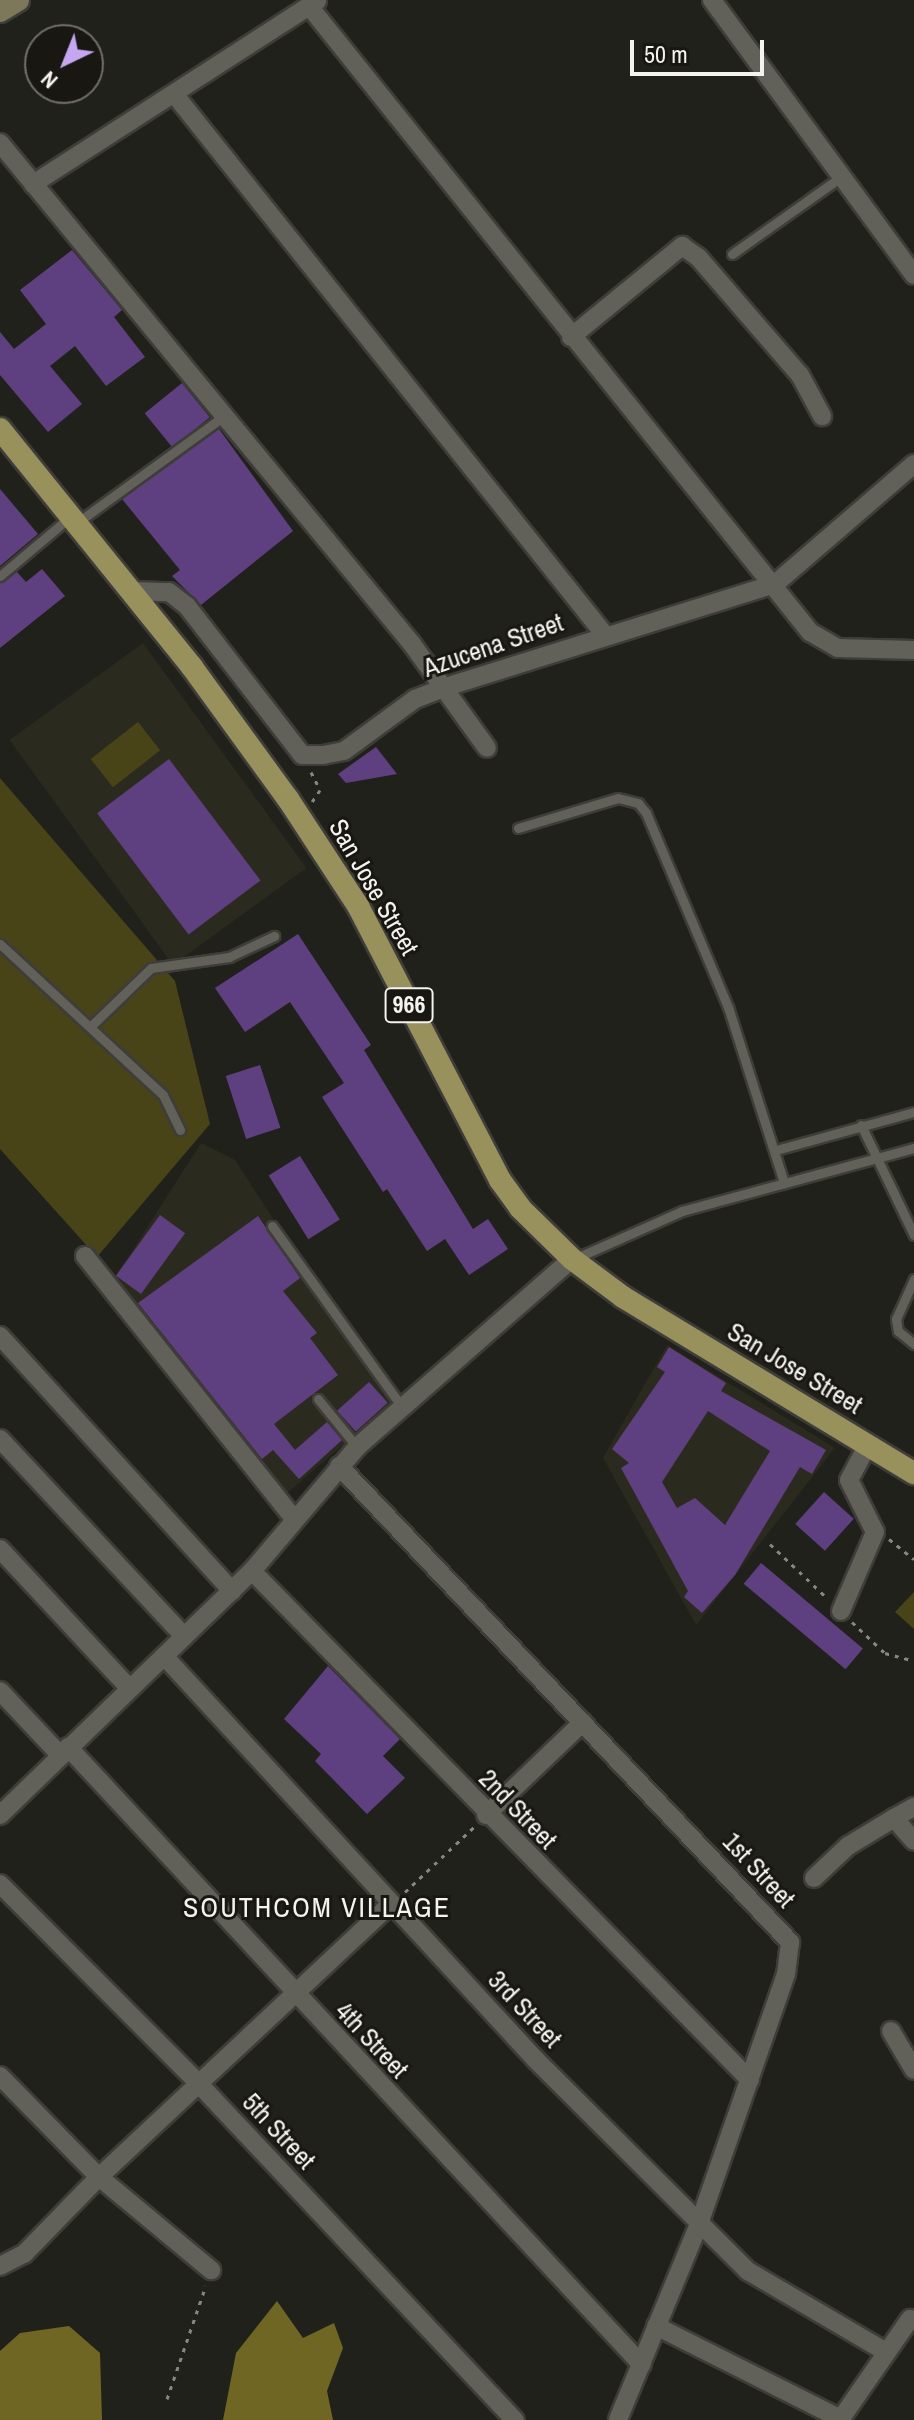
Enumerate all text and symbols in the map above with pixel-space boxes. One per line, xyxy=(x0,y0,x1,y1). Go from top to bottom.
north arrow xyxy=(24,24,104,104)
scale bar xyxy=(634,24,768,74)
text: 50 m xyxy=(644,38,688,70)
text: N xyxy=(34,65,64,96)
street label: Azucena Street xyxy=(419,607,567,683)
street label: San Jose Street xyxy=(323,814,425,960)
road number: 966 xyxy=(383,985,435,1025)
street label: San Jose Street xyxy=(722,1316,868,1420)
street label: 2nd Street xyxy=(473,1763,563,1855)
street label: 1st Street xyxy=(716,1826,802,1914)
district label: SOUTHCOM VILLAGE xyxy=(183,1890,451,1924)
street label: 3rd Street xyxy=(482,1964,568,2054)
street label: 4th Street xyxy=(329,1996,415,2084)
street label: 5th Street xyxy=(236,2087,322,2175)

